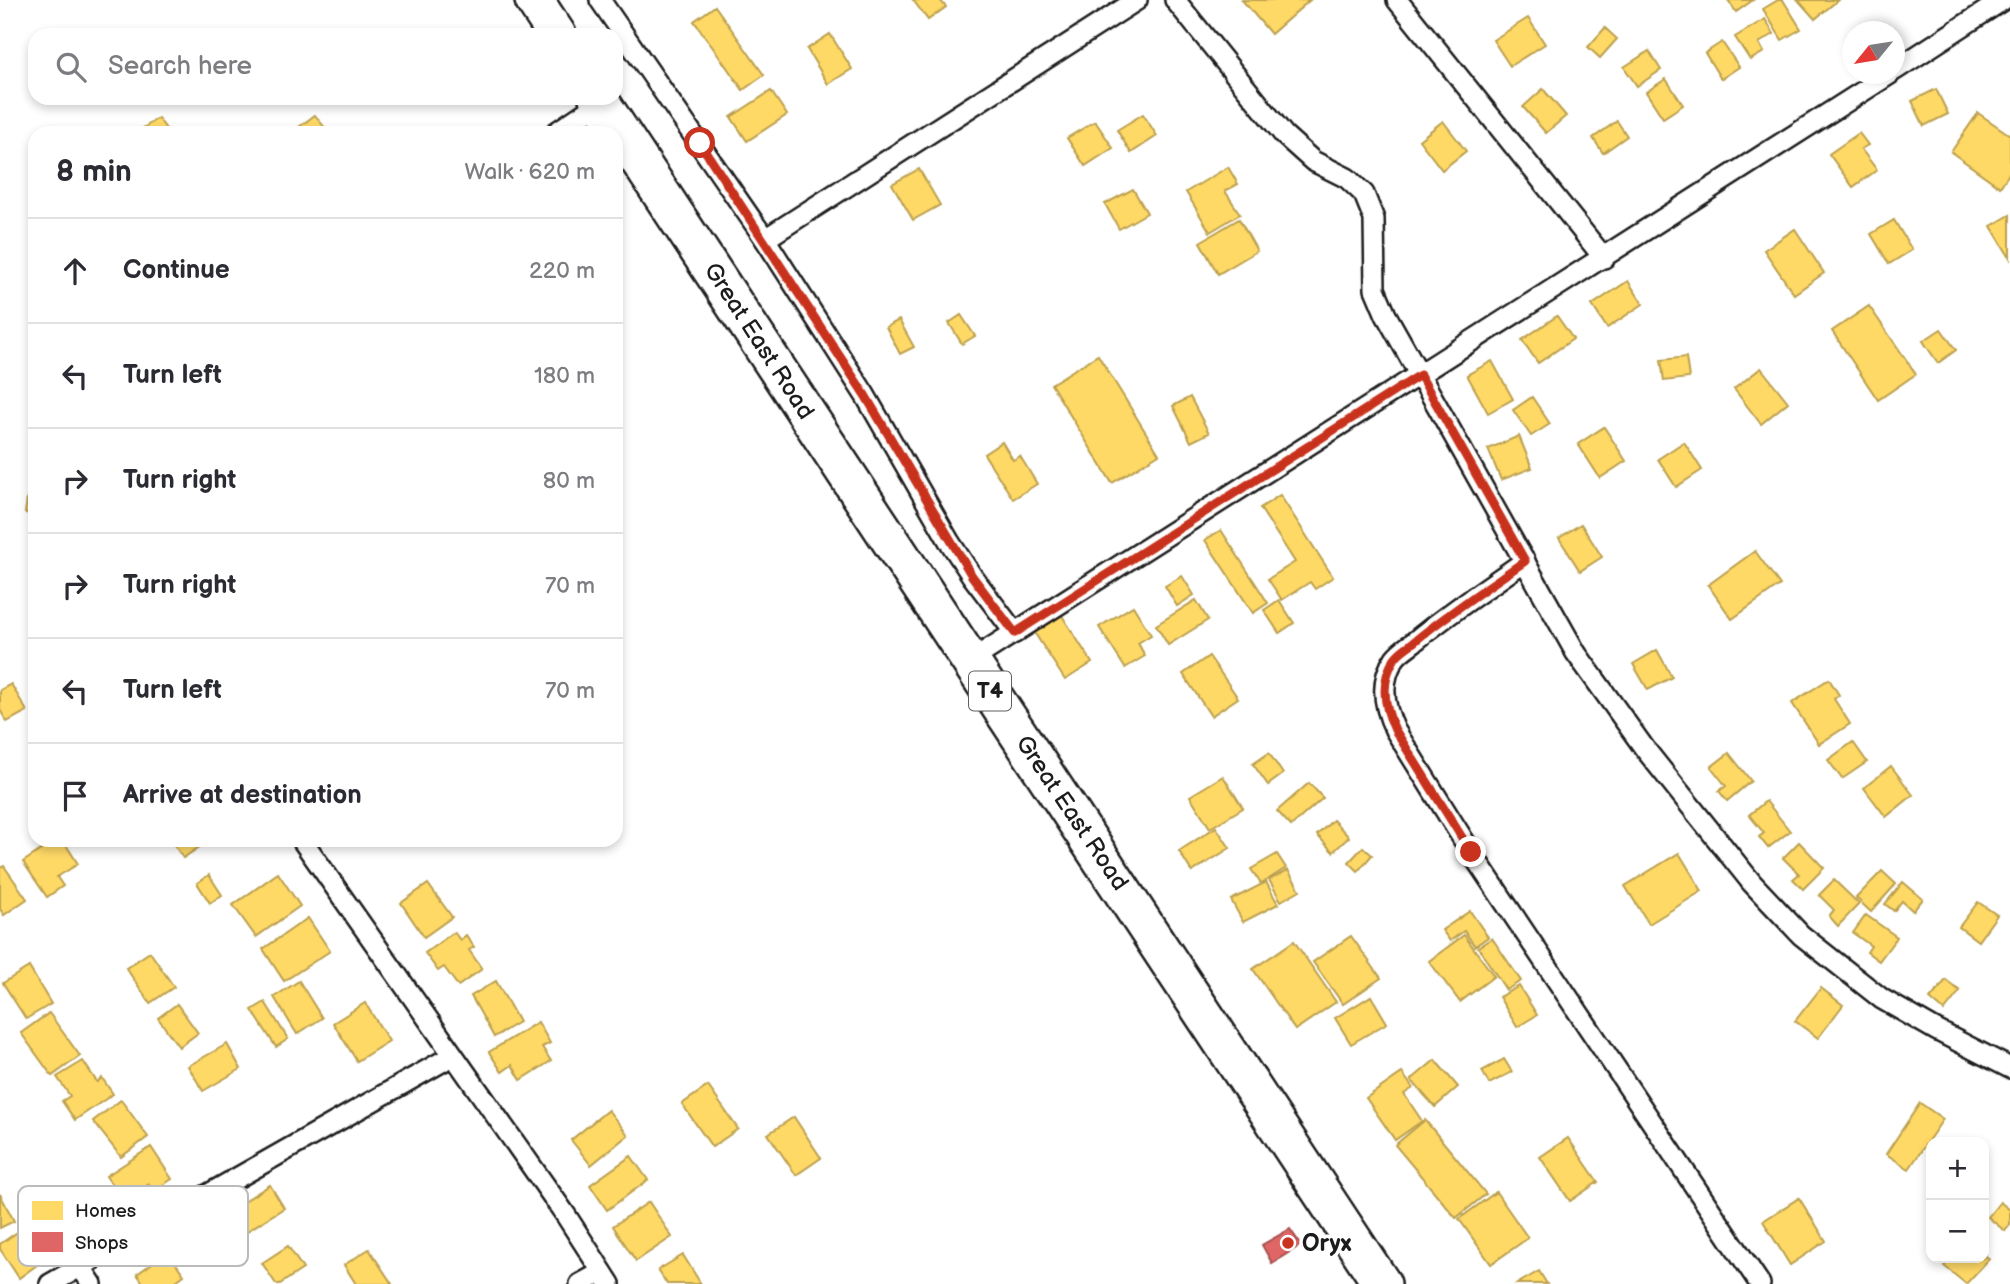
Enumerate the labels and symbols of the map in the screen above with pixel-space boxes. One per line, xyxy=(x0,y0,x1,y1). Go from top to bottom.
north arrow xyxy=(1842,21,1905,84)
route start xyxy=(684,127,715,158)
street label: Great East Road xyxy=(698,257,820,425)
road number: T4 xyxy=(969,671,1011,710)
street label: Great East Road xyxy=(1009,730,1135,896)
route end xyxy=(1455,836,1486,867)
legend xyxy=(18,1186,248,1266)
text: Homes xyxy=(75,1200,136,1223)
place label: Oryx xyxy=(1302,1229,1352,1258)
text: Shops xyxy=(75,1232,128,1255)
marker: Oryx xyxy=(1280,1235,1296,1251)

